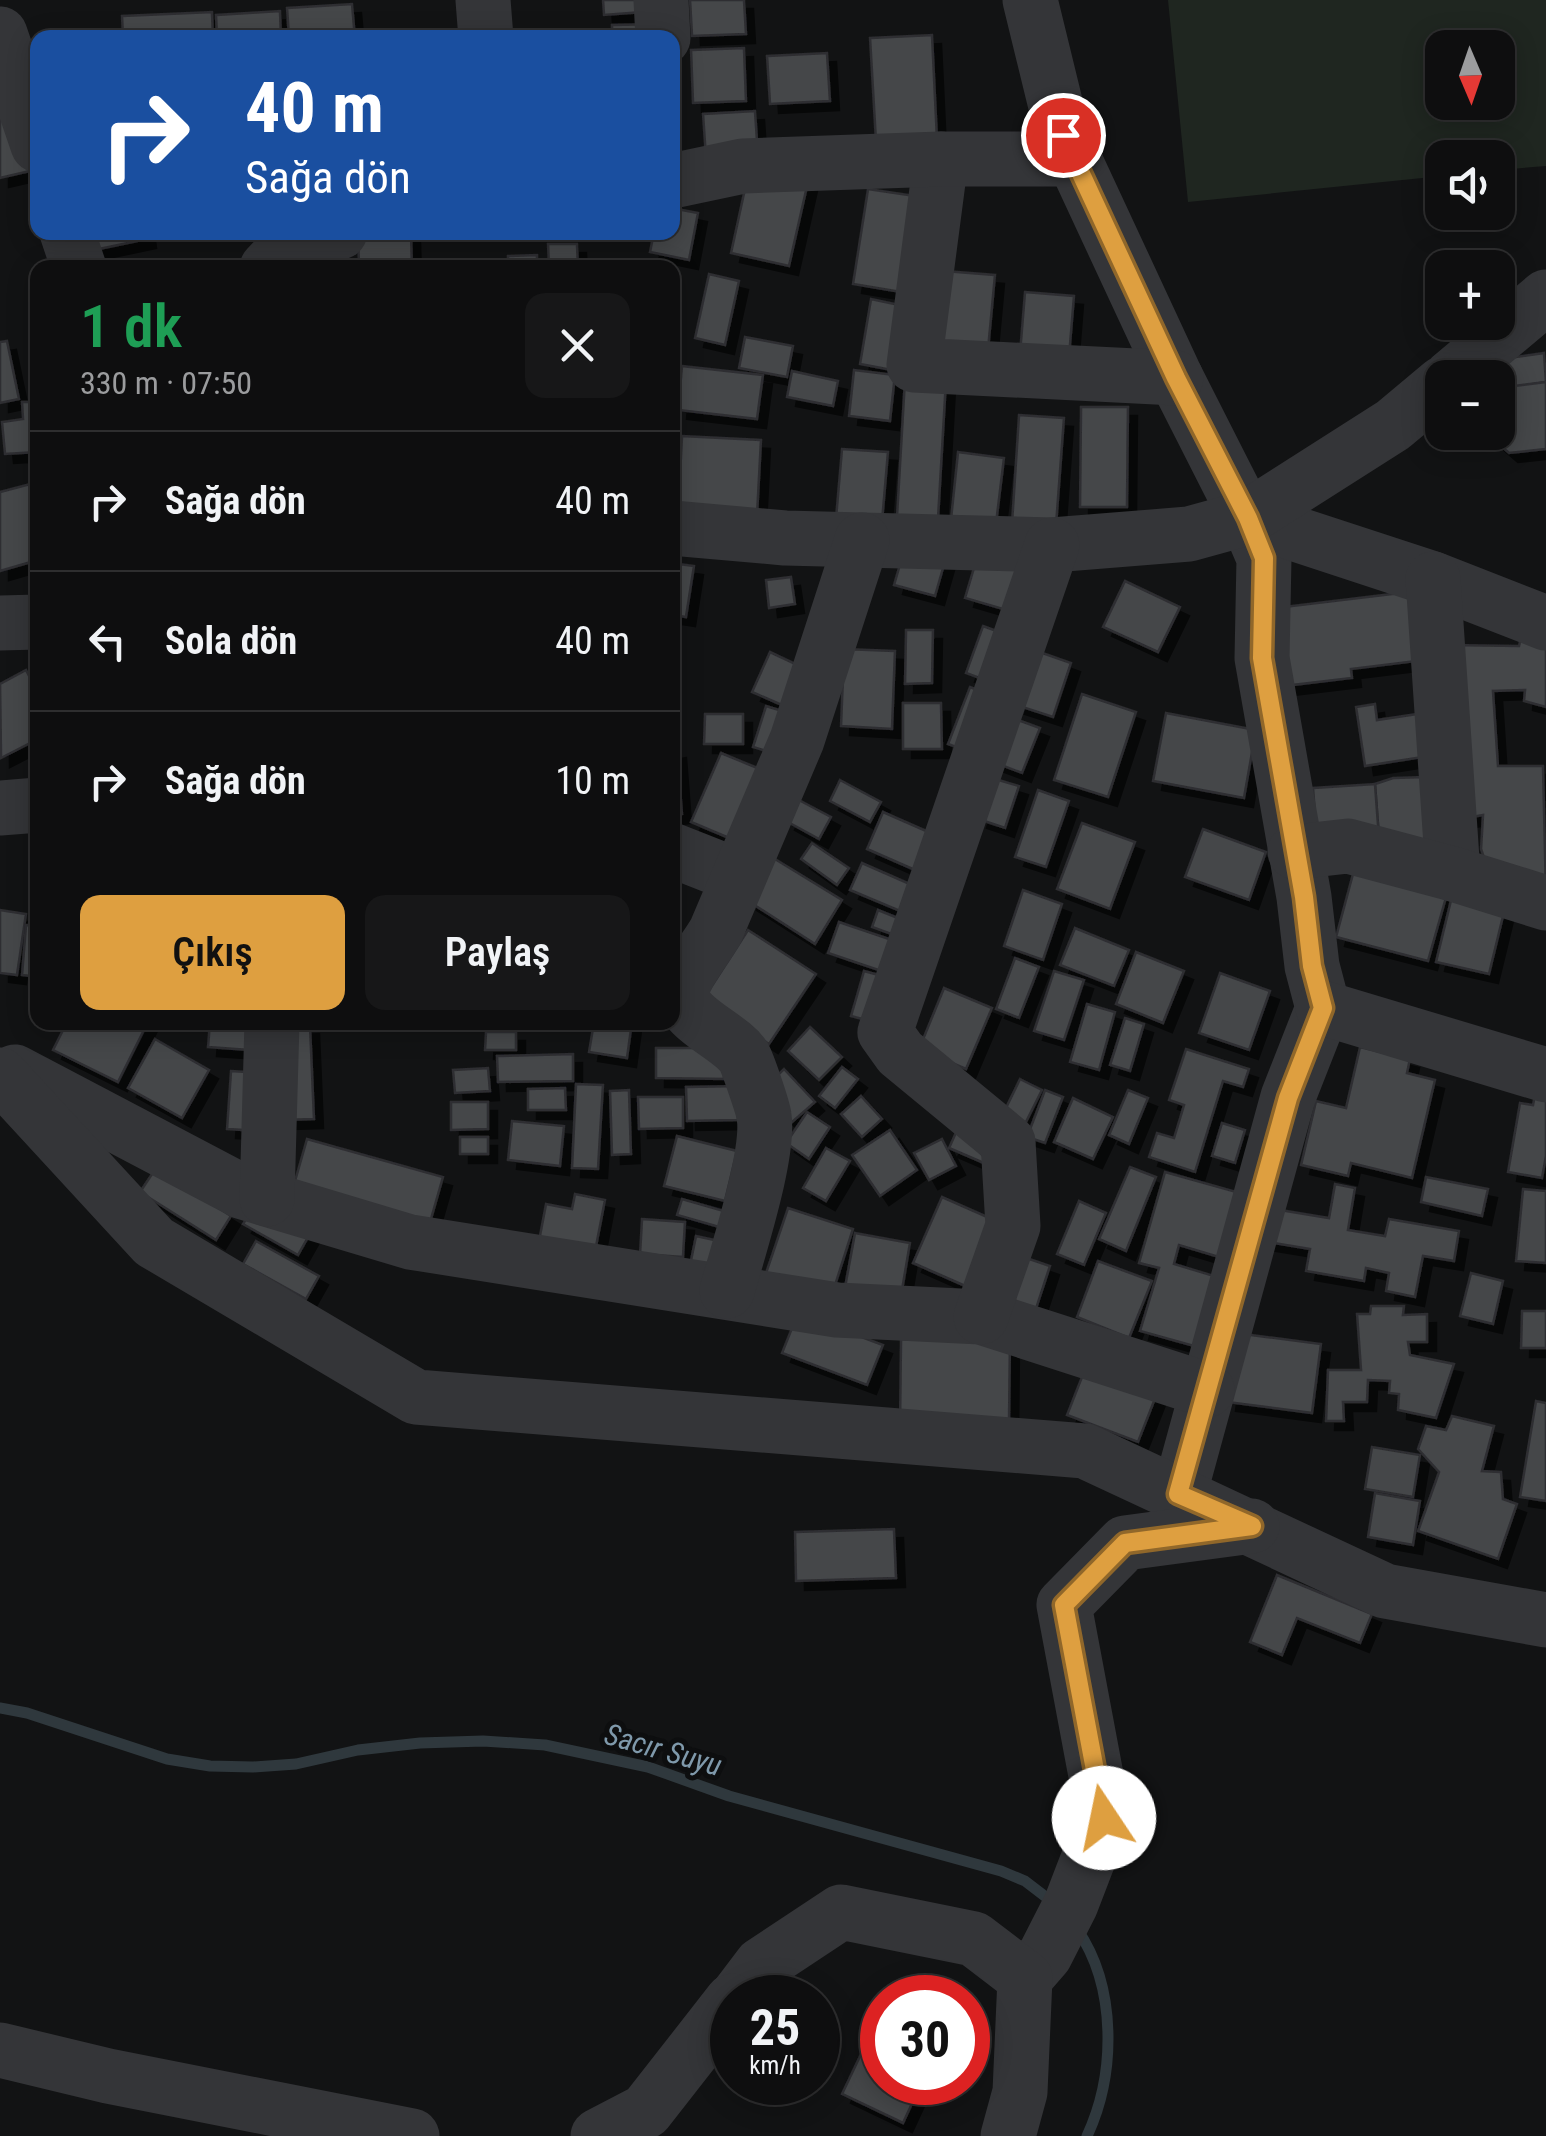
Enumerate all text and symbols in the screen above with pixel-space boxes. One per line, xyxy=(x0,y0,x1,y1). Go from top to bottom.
north arrow xyxy=(1425,30,1515,120)
map controls xyxy=(1425,30,1515,450)
text: 40 m xyxy=(245,67,384,149)
icon: right xyxy=(80,70,210,200)
pin xyxy=(1021,93,1106,178)
icon: arrive xyxy=(1036,108,1091,163)
button: sound xyxy=(1425,140,1515,230)
text: Sağa dön xyxy=(245,151,411,204)
button: + xyxy=(1425,250,1515,340)
text: 1 dk xyxy=(80,291,182,362)
button: close xyxy=(525,293,630,398)
button: − xyxy=(1425,360,1515,450)
text: 330 m · 07:50 xyxy=(80,364,252,402)
icon: right xyxy=(80,474,135,529)
text: Sağa dön xyxy=(165,479,306,523)
text: 40 m xyxy=(555,479,630,523)
icon: left xyxy=(80,614,135,669)
text: Sola dön xyxy=(165,619,297,663)
text: 40 m xyxy=(555,619,630,663)
icon: right xyxy=(80,754,135,809)
text: Sağa dön xyxy=(165,759,306,803)
text: 10 m xyxy=(555,759,630,803)
button: Çıkış xyxy=(80,895,345,1010)
button: Paylaş xyxy=(365,895,630,1010)
water label: Sacır Suyu xyxy=(600,1716,726,1783)
position arrow xyxy=(1052,1766,1156,1870)
speed limit sign: 30 xyxy=(860,1975,990,2105)
text: 25 xyxy=(750,1999,800,2057)
text: km/h xyxy=(749,2051,801,2080)

